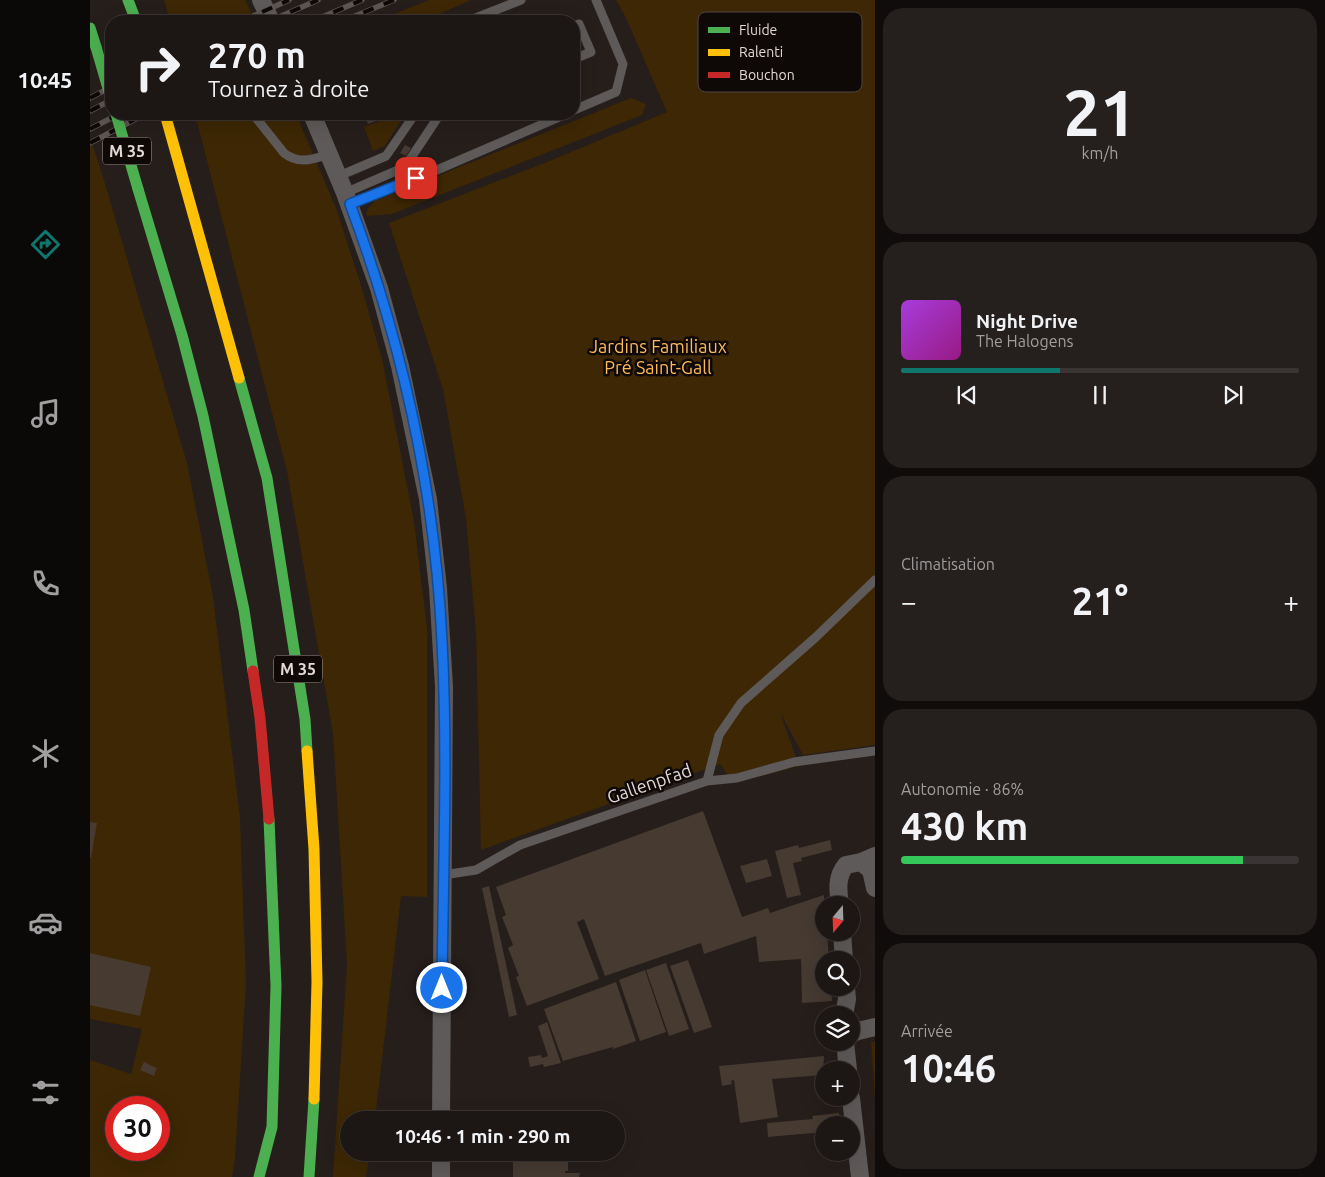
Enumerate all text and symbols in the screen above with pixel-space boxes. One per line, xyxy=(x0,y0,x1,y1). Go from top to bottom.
legend xyxy=(698,12,862,92)
text: Fluide xyxy=(739,22,777,38)
icon: right xyxy=(125,35,190,100)
text: 270 m xyxy=(208,35,306,75)
text: Ralenti xyxy=(739,44,783,60)
text: 10:45 xyxy=(17,67,73,92)
text: Bouchon xyxy=(739,67,795,83)
text: 21 xyxy=(1063,75,1137,148)
text: Tournez à droite xyxy=(208,76,369,101)
road number: M 35 xyxy=(103,138,151,164)
text: km/h xyxy=(1082,144,1118,162)
pin xyxy=(395,157,437,199)
icon: arrive xyxy=(402,164,430,192)
icon: directions xyxy=(28,227,63,262)
text: Night Drive xyxy=(976,310,1078,332)
text: The Halogens xyxy=(976,332,1074,350)
park label: Jardins Familiaux Pré Saint-Gall xyxy=(589,336,727,377)
icon: previous xyxy=(953,381,981,409)
icon: pause xyxy=(1086,381,1114,409)
icon: next xyxy=(1219,381,1247,409)
icon: music xyxy=(28,396,63,431)
text: Climatisation xyxy=(901,555,995,573)
icon: phone xyxy=(28,566,63,601)
text: 21° xyxy=(1072,580,1128,622)
text: − xyxy=(901,586,917,617)
text: + xyxy=(1283,586,1299,617)
road number: M 35 xyxy=(274,656,322,682)
icon: climate xyxy=(28,736,63,771)
street label: Gallenpfad xyxy=(604,759,694,807)
text: Autonomie · 86% xyxy=(901,780,1024,798)
text: 430 km xyxy=(901,805,1028,847)
north arrow xyxy=(815,896,860,941)
map controls xyxy=(815,896,860,1161)
icon: car xyxy=(28,905,63,940)
button: search xyxy=(815,951,860,996)
position arrow xyxy=(415,961,467,1013)
button: layers xyxy=(815,1006,860,1051)
text: Arrivée xyxy=(901,1022,953,1040)
text: 10:46 xyxy=(901,1047,996,1089)
button: + xyxy=(815,1061,860,1106)
icon: filters xyxy=(28,1075,63,1110)
speed limit sign: 30 xyxy=(105,1096,170,1161)
button: − xyxy=(815,1116,860,1161)
text: 10:46 · 1 min · 290 m xyxy=(395,1125,570,1147)

